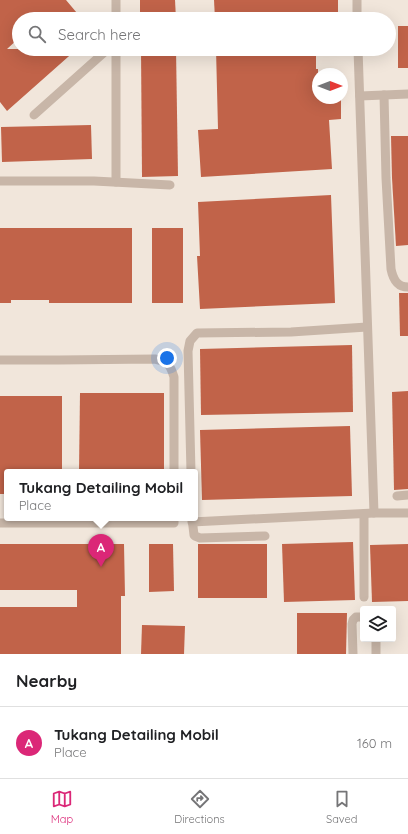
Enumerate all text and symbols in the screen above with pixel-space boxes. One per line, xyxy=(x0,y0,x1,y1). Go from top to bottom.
search box xyxy=(12,12,396,56)
icon: search xyxy=(26,23,48,45)
text: Search here xyxy=(58,25,141,44)
north arrow xyxy=(312,68,348,104)
your location xyxy=(157,348,177,368)
popup xyxy=(4,469,198,521)
text: Tukang Detailing Mobil xyxy=(19,478,183,497)
text: Place xyxy=(19,497,51,513)
pin: A xyxy=(88,534,114,567)
map controls xyxy=(360,606,396,642)
button: layers xyxy=(360,606,396,642)
text: Nearby xyxy=(16,670,77,691)
text: Tukang Detailing Mobil xyxy=(54,725,219,744)
text: A xyxy=(25,735,33,751)
text: 160 m xyxy=(357,735,392,751)
text: Place xyxy=(54,744,87,760)
tab: Map xyxy=(51,788,73,826)
tab: Directions xyxy=(174,788,225,826)
tab: Saved xyxy=(326,788,357,826)

